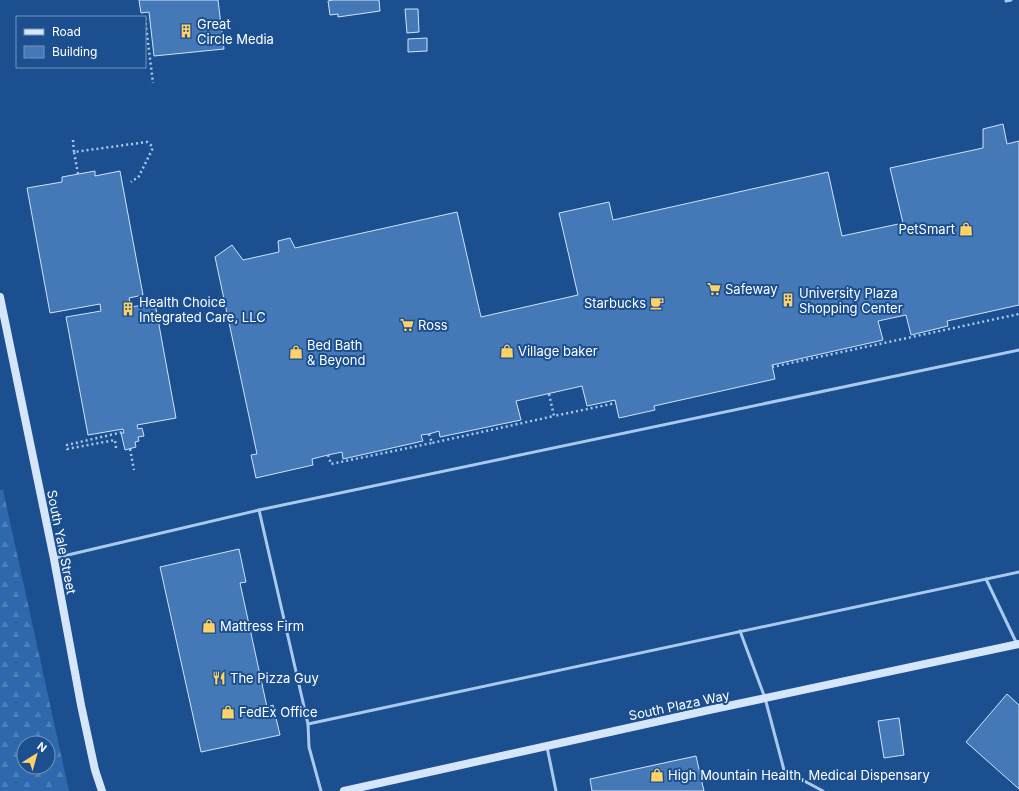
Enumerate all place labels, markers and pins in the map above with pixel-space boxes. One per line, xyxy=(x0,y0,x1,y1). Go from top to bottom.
place label: Great Circle Media xyxy=(197,16,274,47)
building icon: Great Circle Media xyxy=(178,23,194,39)
place label: PetSmart xyxy=(899,221,955,237)
shop icon: PetSmart xyxy=(958,221,974,237)
supermarket icon: Safeway xyxy=(706,281,722,297)
place label: Safeway xyxy=(725,281,777,297)
place label: University Plaza Shopping Center xyxy=(799,285,903,316)
building icon: University Plaza Shopping Center xyxy=(780,292,796,308)
place label: Health Choice Integrated Care, LLC xyxy=(139,294,266,325)
place label: Starbucks xyxy=(584,295,646,311)
cafe icon: Starbucks xyxy=(649,295,665,311)
building icon: Health Choice Integrated Care, LLC xyxy=(120,301,136,317)
supermarket icon: Ross xyxy=(399,317,415,333)
place label: Ross xyxy=(418,317,448,333)
place label: Bed Bath & Beyond xyxy=(307,337,365,368)
shop icon: Village baker xyxy=(499,343,515,359)
place label: Village baker xyxy=(518,343,598,359)
shop icon: Bed Bath & Beyond xyxy=(288,344,304,360)
shop icon: Mattress Firm xyxy=(201,618,217,634)
place label: Mattress Firm xyxy=(220,618,304,634)
restaurant icon: The Pizza Guy xyxy=(211,670,227,686)
place label: The Pizza Guy xyxy=(230,670,319,686)
shop icon: FedEx Office xyxy=(220,704,236,720)
place label: FedEx Office xyxy=(239,704,317,720)
shop icon: High Mountain Health, Medical Dispensary xyxy=(649,767,665,783)
place label: High Mountain Health, Medical Dispensary xyxy=(668,767,930,783)

